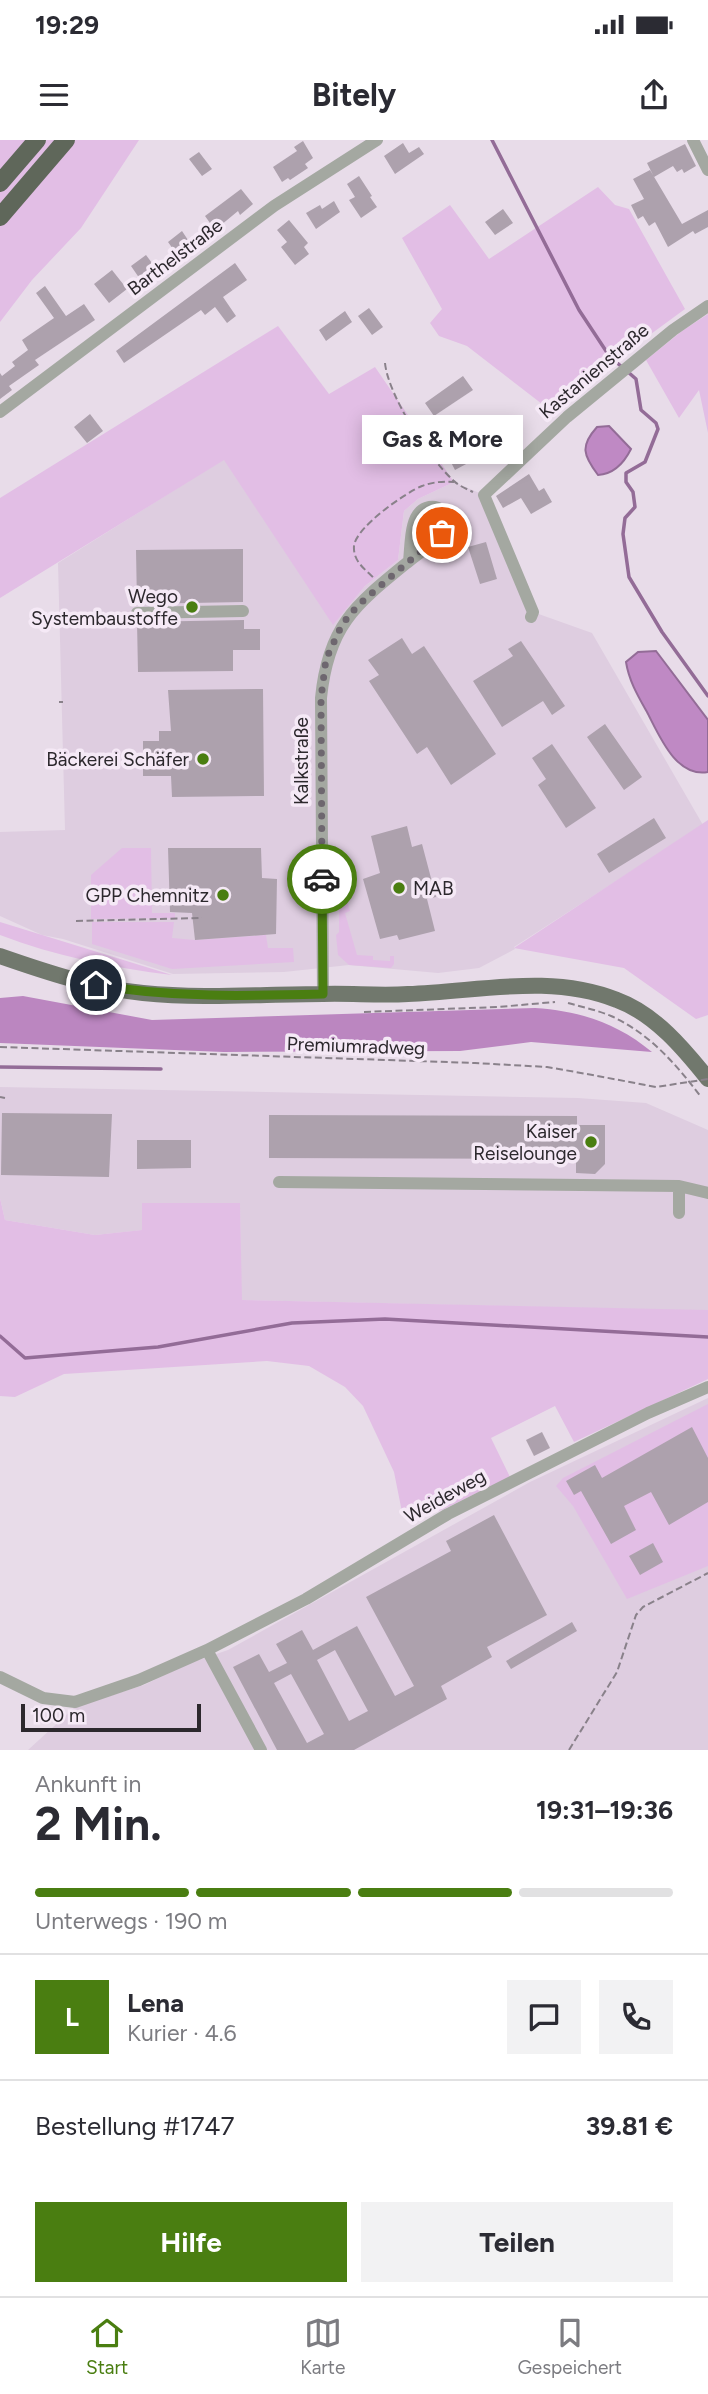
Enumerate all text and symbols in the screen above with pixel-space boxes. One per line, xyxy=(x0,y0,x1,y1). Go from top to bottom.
text: 19:29 xyxy=(35,9,99,41)
icon: menu xyxy=(35,76,73,114)
text: Bitely xyxy=(312,76,396,114)
icon: share xyxy=(635,76,673,114)
street label: Barthelstraße xyxy=(123,214,227,300)
street label: Kastanienstraße xyxy=(535,318,653,424)
callout: Gas & More xyxy=(362,414,522,463)
text: Gas & More xyxy=(382,425,503,453)
pin xyxy=(412,503,472,563)
icon: bag xyxy=(423,514,461,552)
place label: Wego Systembaustoffe xyxy=(31,585,178,630)
marker: Wego Systembaustoffe xyxy=(184,599,200,615)
street label: Kalkstraße xyxy=(290,717,313,805)
place label: Bäckerei Schäfer xyxy=(46,748,190,771)
marker: Bäckerei Schäfer xyxy=(195,751,211,767)
courier xyxy=(287,844,357,914)
icon: car xyxy=(303,860,341,898)
place label: MAB xyxy=(413,877,454,900)
marker: MAB xyxy=(391,880,407,896)
place label: GPP Chemnitz xyxy=(85,884,209,907)
marker: GPP Chemnitz xyxy=(215,887,231,903)
pin xyxy=(66,955,126,1015)
icon: home xyxy=(77,966,115,1004)
street label: Premiumradweg xyxy=(286,1032,426,1060)
place label: Kaiser Reiselounge xyxy=(473,1120,578,1165)
marker: Kaiser Reiselounge xyxy=(583,1134,599,1150)
street label: Weideweg xyxy=(400,1464,490,1528)
scale bar xyxy=(21,1701,201,1733)
text: 100 m xyxy=(32,1704,85,1727)
text: Ankunft in xyxy=(35,1770,141,1798)
text: 19:31–19:36 xyxy=(536,1794,673,1826)
text: 2 Min. xyxy=(35,1796,162,1852)
text: Unterwegs · 190 m xyxy=(35,1907,227,1935)
button: chat xyxy=(507,1980,581,2054)
button: phone xyxy=(599,1980,673,2054)
text: Lena xyxy=(127,1987,184,2019)
text: L xyxy=(65,2001,79,2033)
text: Kurier · 4.6 xyxy=(127,2019,237,2047)
text: Bestellung #1747 xyxy=(35,2110,234,2142)
text: 39.81 € xyxy=(586,2110,673,2142)
button: Hilfe xyxy=(35,2202,347,2282)
button: Teilen xyxy=(361,2202,673,2282)
tab: Start xyxy=(86,2314,128,2379)
tab: Karte xyxy=(300,2314,345,2379)
tab: Gespeichert xyxy=(517,2314,622,2379)

